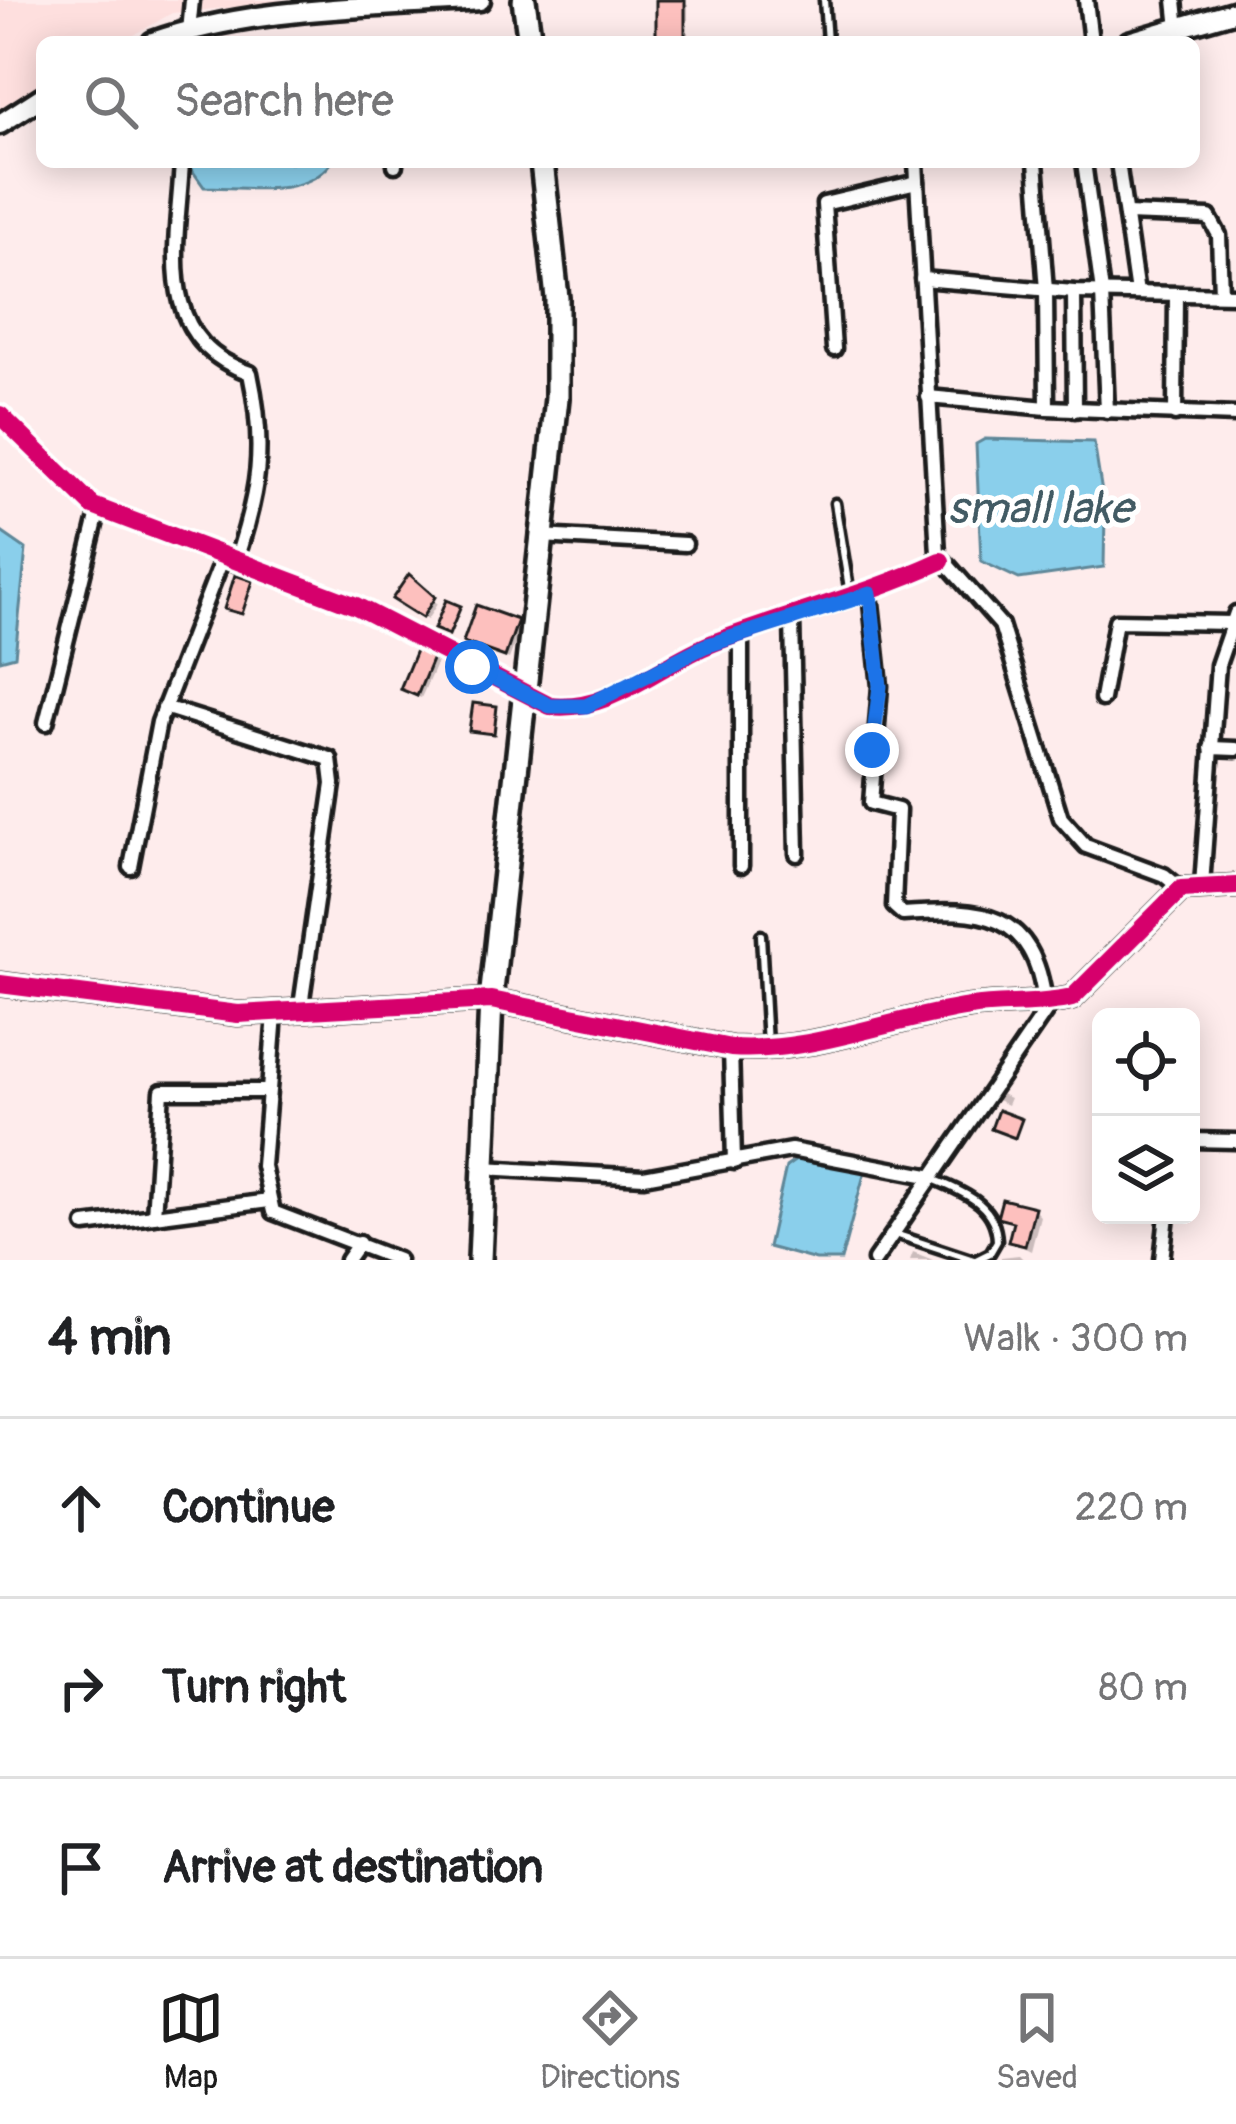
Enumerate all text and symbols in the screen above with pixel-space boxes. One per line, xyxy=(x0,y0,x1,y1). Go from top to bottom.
search box xyxy=(36,36,1200,168)
icon: search xyxy=(78,69,144,135)
text: Search here xyxy=(174,74,394,130)
water label: small lake xyxy=(948,481,1136,537)
route start xyxy=(445,640,499,694)
route end xyxy=(845,723,899,777)
map controls xyxy=(1092,1008,1200,1224)
button: locate xyxy=(1092,1008,1200,1116)
button: layers xyxy=(1092,1116,1200,1224)
text: 4 min xyxy=(48,1306,171,1370)
text: Walk · 300 m xyxy=(963,1314,1188,1363)
icon: ahead xyxy=(48,1475,114,1541)
text: Continue xyxy=(162,1480,335,1536)
text: 220 m xyxy=(1075,1483,1188,1532)
icon: right xyxy=(48,1655,114,1721)
text: Turn right xyxy=(162,1660,346,1716)
text: 80 m xyxy=(1099,1663,1188,1712)
icon: arrive xyxy=(48,1835,114,1901)
text: Arrive at destination xyxy=(162,1840,543,1896)
tab: Map xyxy=(158,1985,224,2098)
tab: Directions xyxy=(540,1985,680,2098)
tab: Saved xyxy=(996,1985,1078,2098)

